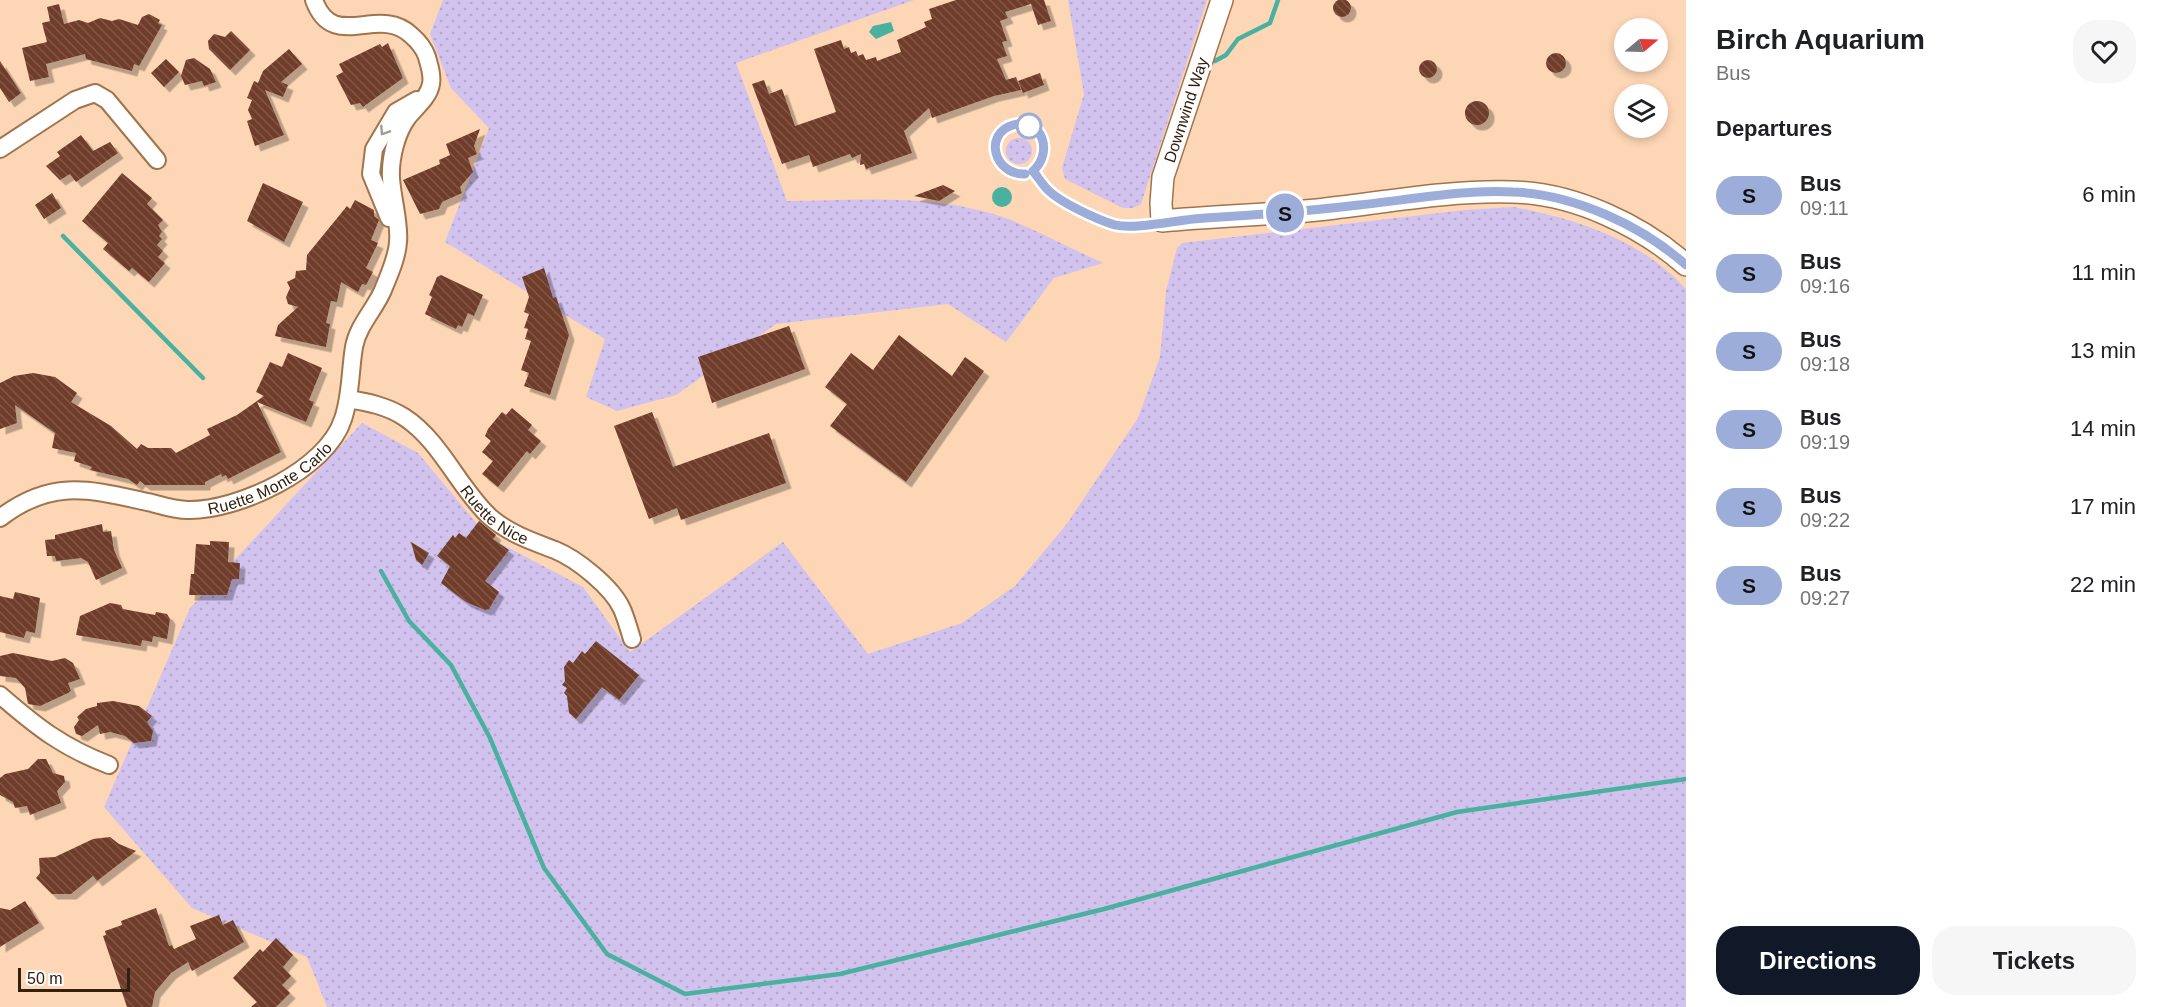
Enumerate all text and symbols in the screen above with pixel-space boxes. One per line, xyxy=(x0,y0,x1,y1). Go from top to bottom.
north arrow xyxy=(1614,18,1668,72)
map controls xyxy=(1614,18,1668,138)
button: heart xyxy=(2073,20,2136,83)
text: Birch Aquarium xyxy=(1716,24,1925,55)
street label: Downwind Way xyxy=(1161,55,1211,165)
text: Bus xyxy=(1716,62,1750,84)
button: layers xyxy=(1614,84,1668,138)
unlabelled marker xyxy=(1016,113,1042,139)
text: Departures xyxy=(1716,116,1832,141)
one-way arrow xyxy=(380,124,391,135)
text: Bus xyxy=(1800,171,1842,196)
text: 6 min xyxy=(2082,182,2136,207)
text: S xyxy=(1742,184,1756,207)
line badge: S xyxy=(1266,194,1304,232)
text: 09:11 xyxy=(1800,197,1849,219)
text: S xyxy=(1278,202,1292,225)
text: Bus xyxy=(1800,249,1842,274)
text: 11 min xyxy=(2072,260,2136,285)
text: S xyxy=(1742,262,1756,285)
text: 09:16 xyxy=(1800,275,1850,297)
text: Bus xyxy=(1800,327,1842,352)
text: 13 min xyxy=(2070,338,2136,363)
text: S xyxy=(1742,340,1756,363)
text: 09:18 xyxy=(1800,353,1850,375)
text: Bus xyxy=(1800,405,1842,430)
text: 14 min xyxy=(2070,416,2136,441)
text: S xyxy=(1742,418,1756,441)
text: 09:19 xyxy=(1800,431,1850,453)
street label: Ruette Monte Carlo xyxy=(206,439,335,517)
street label: Ruette Nice xyxy=(458,482,531,547)
text: Bus xyxy=(1800,483,1842,508)
text: 17 min xyxy=(2070,494,2136,519)
text: S xyxy=(1742,496,1756,519)
text: 09:22 xyxy=(1800,509,1850,531)
text: Bus xyxy=(1800,561,1842,586)
text: 22 min xyxy=(2070,572,2136,597)
text: S xyxy=(1742,574,1756,597)
text: 09:27 xyxy=(1800,587,1850,609)
button: Directions xyxy=(1716,926,1920,995)
button: Tickets xyxy=(1932,926,2136,995)
scale bar xyxy=(18,965,130,992)
text: 50 m xyxy=(27,970,63,987)

